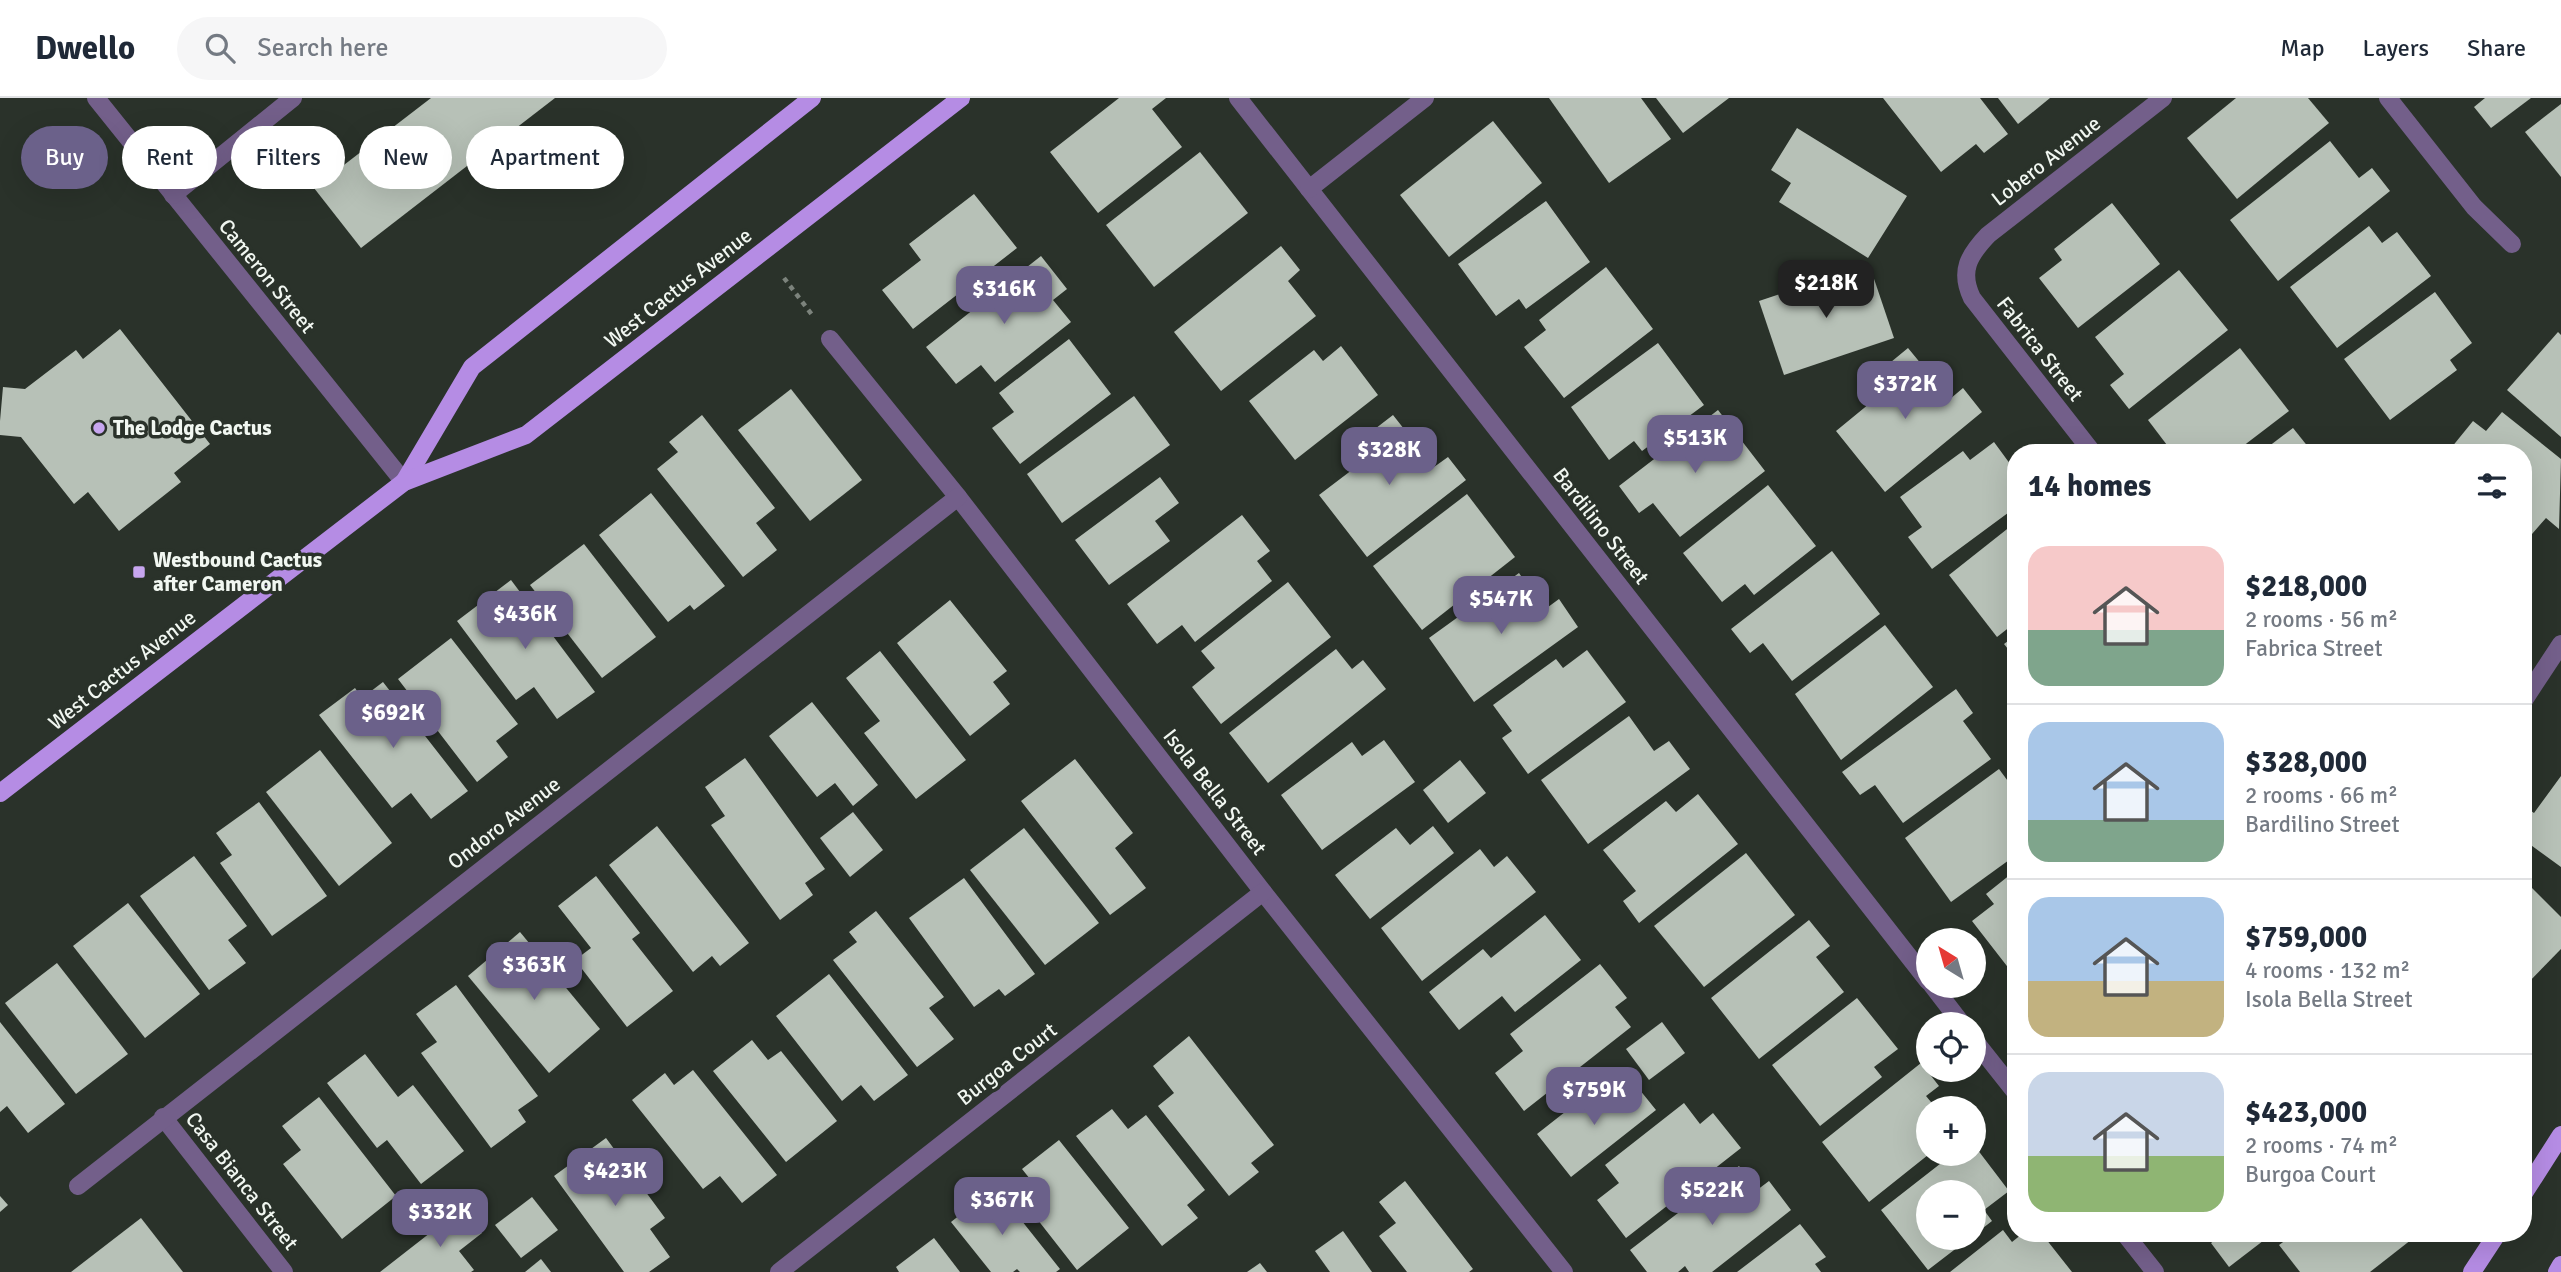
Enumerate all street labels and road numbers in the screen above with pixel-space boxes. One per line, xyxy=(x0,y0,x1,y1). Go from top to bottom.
street label: Lobero Avenue xyxy=(1986,110,2106,212)
street label: Cameron Street xyxy=(213,214,321,338)
street label: West Cactus Avenue xyxy=(599,222,757,354)
street label: Fabrica Street xyxy=(1991,291,2089,407)
street label: Bardilino Street xyxy=(1547,462,1655,590)
street label: West Cactus Avenue xyxy=(43,604,201,736)
street label: Isola Bella Street xyxy=(1158,724,1272,860)
street label: Ondoro Avenue xyxy=(442,771,566,875)
street label: Burgoa Court xyxy=(952,1017,1062,1111)
street label: Casa Bianca Street xyxy=(180,1107,304,1255)

